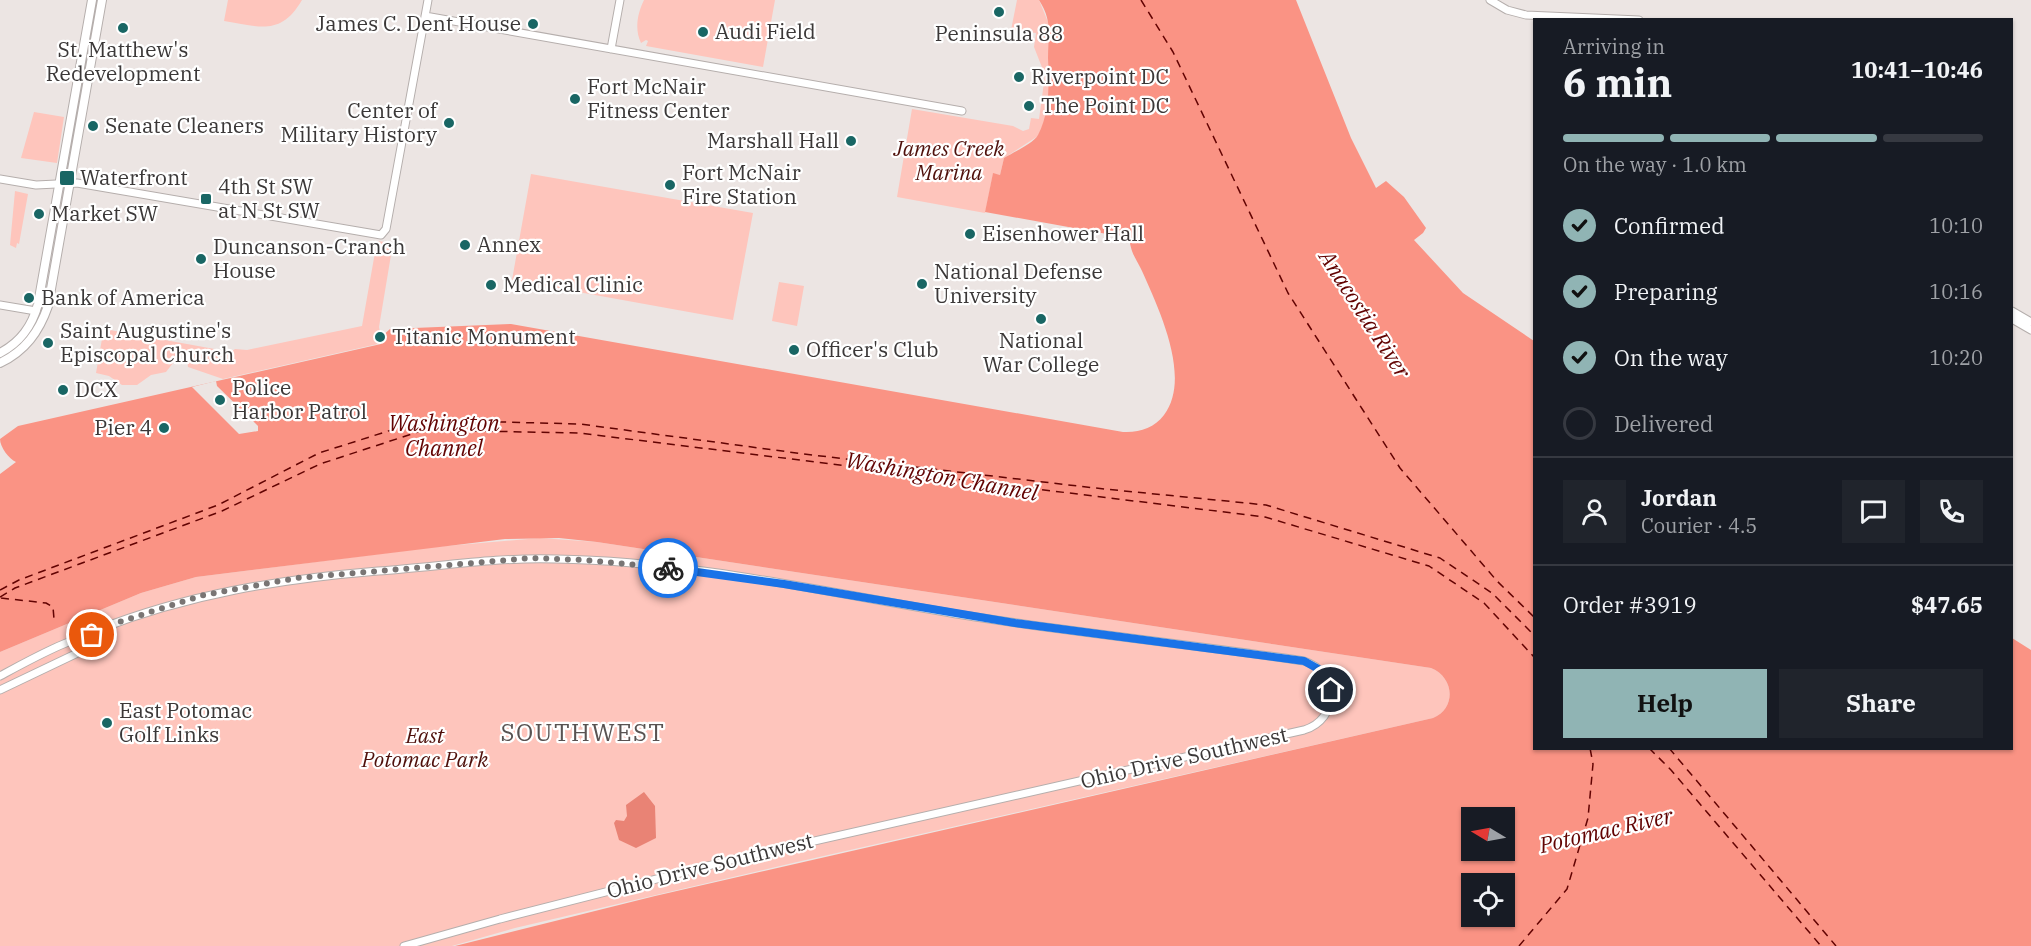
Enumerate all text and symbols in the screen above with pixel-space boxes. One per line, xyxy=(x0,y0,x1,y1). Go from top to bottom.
marker: Peninsula 88 xyxy=(992,5,1006,19)
place label: James C. Dent House xyxy=(316,9,521,37)
marker: James C. Dent House xyxy=(526,17,540,31)
place label: Audi Field xyxy=(715,17,816,45)
place label: Peninsula 88 xyxy=(935,19,1063,47)
marker: St. Matthew's Redevelopment xyxy=(116,21,130,35)
marker: Audi Field xyxy=(696,25,710,39)
text: Arriving in xyxy=(1563,33,1665,60)
place label: St. Matthew's Redevelopment xyxy=(46,35,200,87)
text: 10:41–10:46 xyxy=(1851,55,1983,84)
text: 6 min xyxy=(1563,57,1672,108)
place label: Riverpoint DC xyxy=(1031,62,1169,90)
marker: Riverpoint DC xyxy=(1012,70,1026,84)
place label: Fort McNair Fitness Center xyxy=(587,72,730,124)
place label: The Point DC xyxy=(1041,91,1169,119)
marker: Fort McNair Fitness Center xyxy=(568,92,582,106)
place label: Center of Military History xyxy=(281,96,439,148)
marker: The Point DC xyxy=(1022,99,1036,113)
place label: Senate Cleaners xyxy=(105,111,264,139)
marker: Center of Military History xyxy=(442,116,456,130)
marker: Senate Cleaners xyxy=(86,119,100,133)
place label: Marshall Hall xyxy=(707,126,839,154)
marker: Marshall Hall xyxy=(844,134,858,148)
park label: James Creek Marina xyxy=(893,134,1005,186)
text: On the way · 1.0 km xyxy=(1563,151,1747,178)
place label: Fort McNair Fire Station xyxy=(682,158,801,210)
place label: Waterfront xyxy=(80,163,188,191)
marker: Waterfront xyxy=(58,169,76,187)
place label: 4th St SW at N St SW xyxy=(218,172,320,224)
marker: Fort McNair Fire Station xyxy=(663,178,677,192)
marker: 4th St SW at N St SW xyxy=(199,192,213,206)
place label: Market SW xyxy=(51,199,158,227)
marker: Market SW xyxy=(32,207,46,221)
icon: check xyxy=(1563,209,1596,242)
text: Confirmed xyxy=(1614,211,1725,240)
text: 10:10 xyxy=(1929,212,1983,239)
place label: Eisenhower Hall xyxy=(982,219,1144,247)
marker: Eisenhower Hall xyxy=(963,227,977,241)
place label: Annex xyxy=(477,230,541,258)
place label: Duncanson-Cranch House xyxy=(213,232,406,284)
marker: Annex xyxy=(458,238,472,252)
water label: Anacostia River xyxy=(1312,242,1418,385)
marker: Duncanson-Cranch House xyxy=(194,252,208,266)
place label: National Defense University xyxy=(934,257,1103,309)
place label: Medical Clinic xyxy=(503,270,643,298)
icon: check xyxy=(1563,275,1596,308)
marker: National Defense University xyxy=(915,277,929,291)
text: Preparing xyxy=(1614,277,1718,306)
marker: Medical Clinic xyxy=(484,278,498,292)
text: 10:16 xyxy=(1929,278,1983,305)
place label: Bank of America xyxy=(41,283,205,311)
marker: Bank of America xyxy=(22,291,36,305)
marker: National War College xyxy=(1034,312,1048,326)
place label: Saint Augustine's Episcopal Church xyxy=(60,316,234,368)
place label: Titanic Monument xyxy=(392,322,576,350)
place label: National War College xyxy=(983,326,1099,378)
marker: Titanic Monument xyxy=(373,330,387,344)
place label: Officer's Club xyxy=(806,335,939,363)
marker: Saint Augustine's Episcopal Church xyxy=(41,336,55,350)
icon: check xyxy=(1563,341,1596,374)
marker: Officer's Club xyxy=(787,343,801,357)
text: On the way xyxy=(1614,343,1728,372)
text: 10:20 xyxy=(1929,344,1983,371)
place label: Police Harbor Patrol xyxy=(232,373,367,425)
place label: DCX xyxy=(75,375,118,403)
marker: DCX xyxy=(56,383,70,397)
marker: Police Harbor Patrol xyxy=(213,393,227,407)
water label: Washington Channel xyxy=(388,408,500,462)
text: Delivered xyxy=(1614,409,1713,438)
place label: Pier 4 xyxy=(94,413,152,441)
marker: Pier 4 xyxy=(157,421,171,435)
water label: Washington Channel xyxy=(844,444,1041,507)
button: person xyxy=(1563,480,1626,543)
button: chat xyxy=(1842,480,1905,543)
button: phone xyxy=(1920,480,1983,543)
text: Jordan xyxy=(1641,483,1717,512)
text: Courier · 4.5 xyxy=(1641,512,1757,539)
courier xyxy=(638,538,698,598)
icon: bike xyxy=(652,552,685,585)
text: Order #3919 xyxy=(1563,590,1697,619)
text: $47.65 xyxy=(1911,590,1983,619)
pin xyxy=(66,609,117,660)
icon: bag xyxy=(75,618,108,651)
pin xyxy=(1305,664,1356,715)
button: Help xyxy=(1563,669,1767,738)
button: Share xyxy=(1779,669,1983,738)
icon: home xyxy=(1314,673,1347,706)
place label: East Potomac Golf Links xyxy=(119,696,252,748)
marker: East Potomac Golf Links xyxy=(100,716,114,730)
district label: SOUTHWEST xyxy=(500,716,666,748)
street label: Ohio Drive Southwest xyxy=(1077,720,1290,794)
park label: East Potomac Park xyxy=(361,721,489,773)
water label: Potomac River xyxy=(1535,800,1677,859)
north arrow xyxy=(1461,807,1515,861)
map controls xyxy=(1461,807,1515,927)
street label: Ohio Drive Southwest xyxy=(604,826,816,904)
button: locate xyxy=(1461,873,1515,927)

